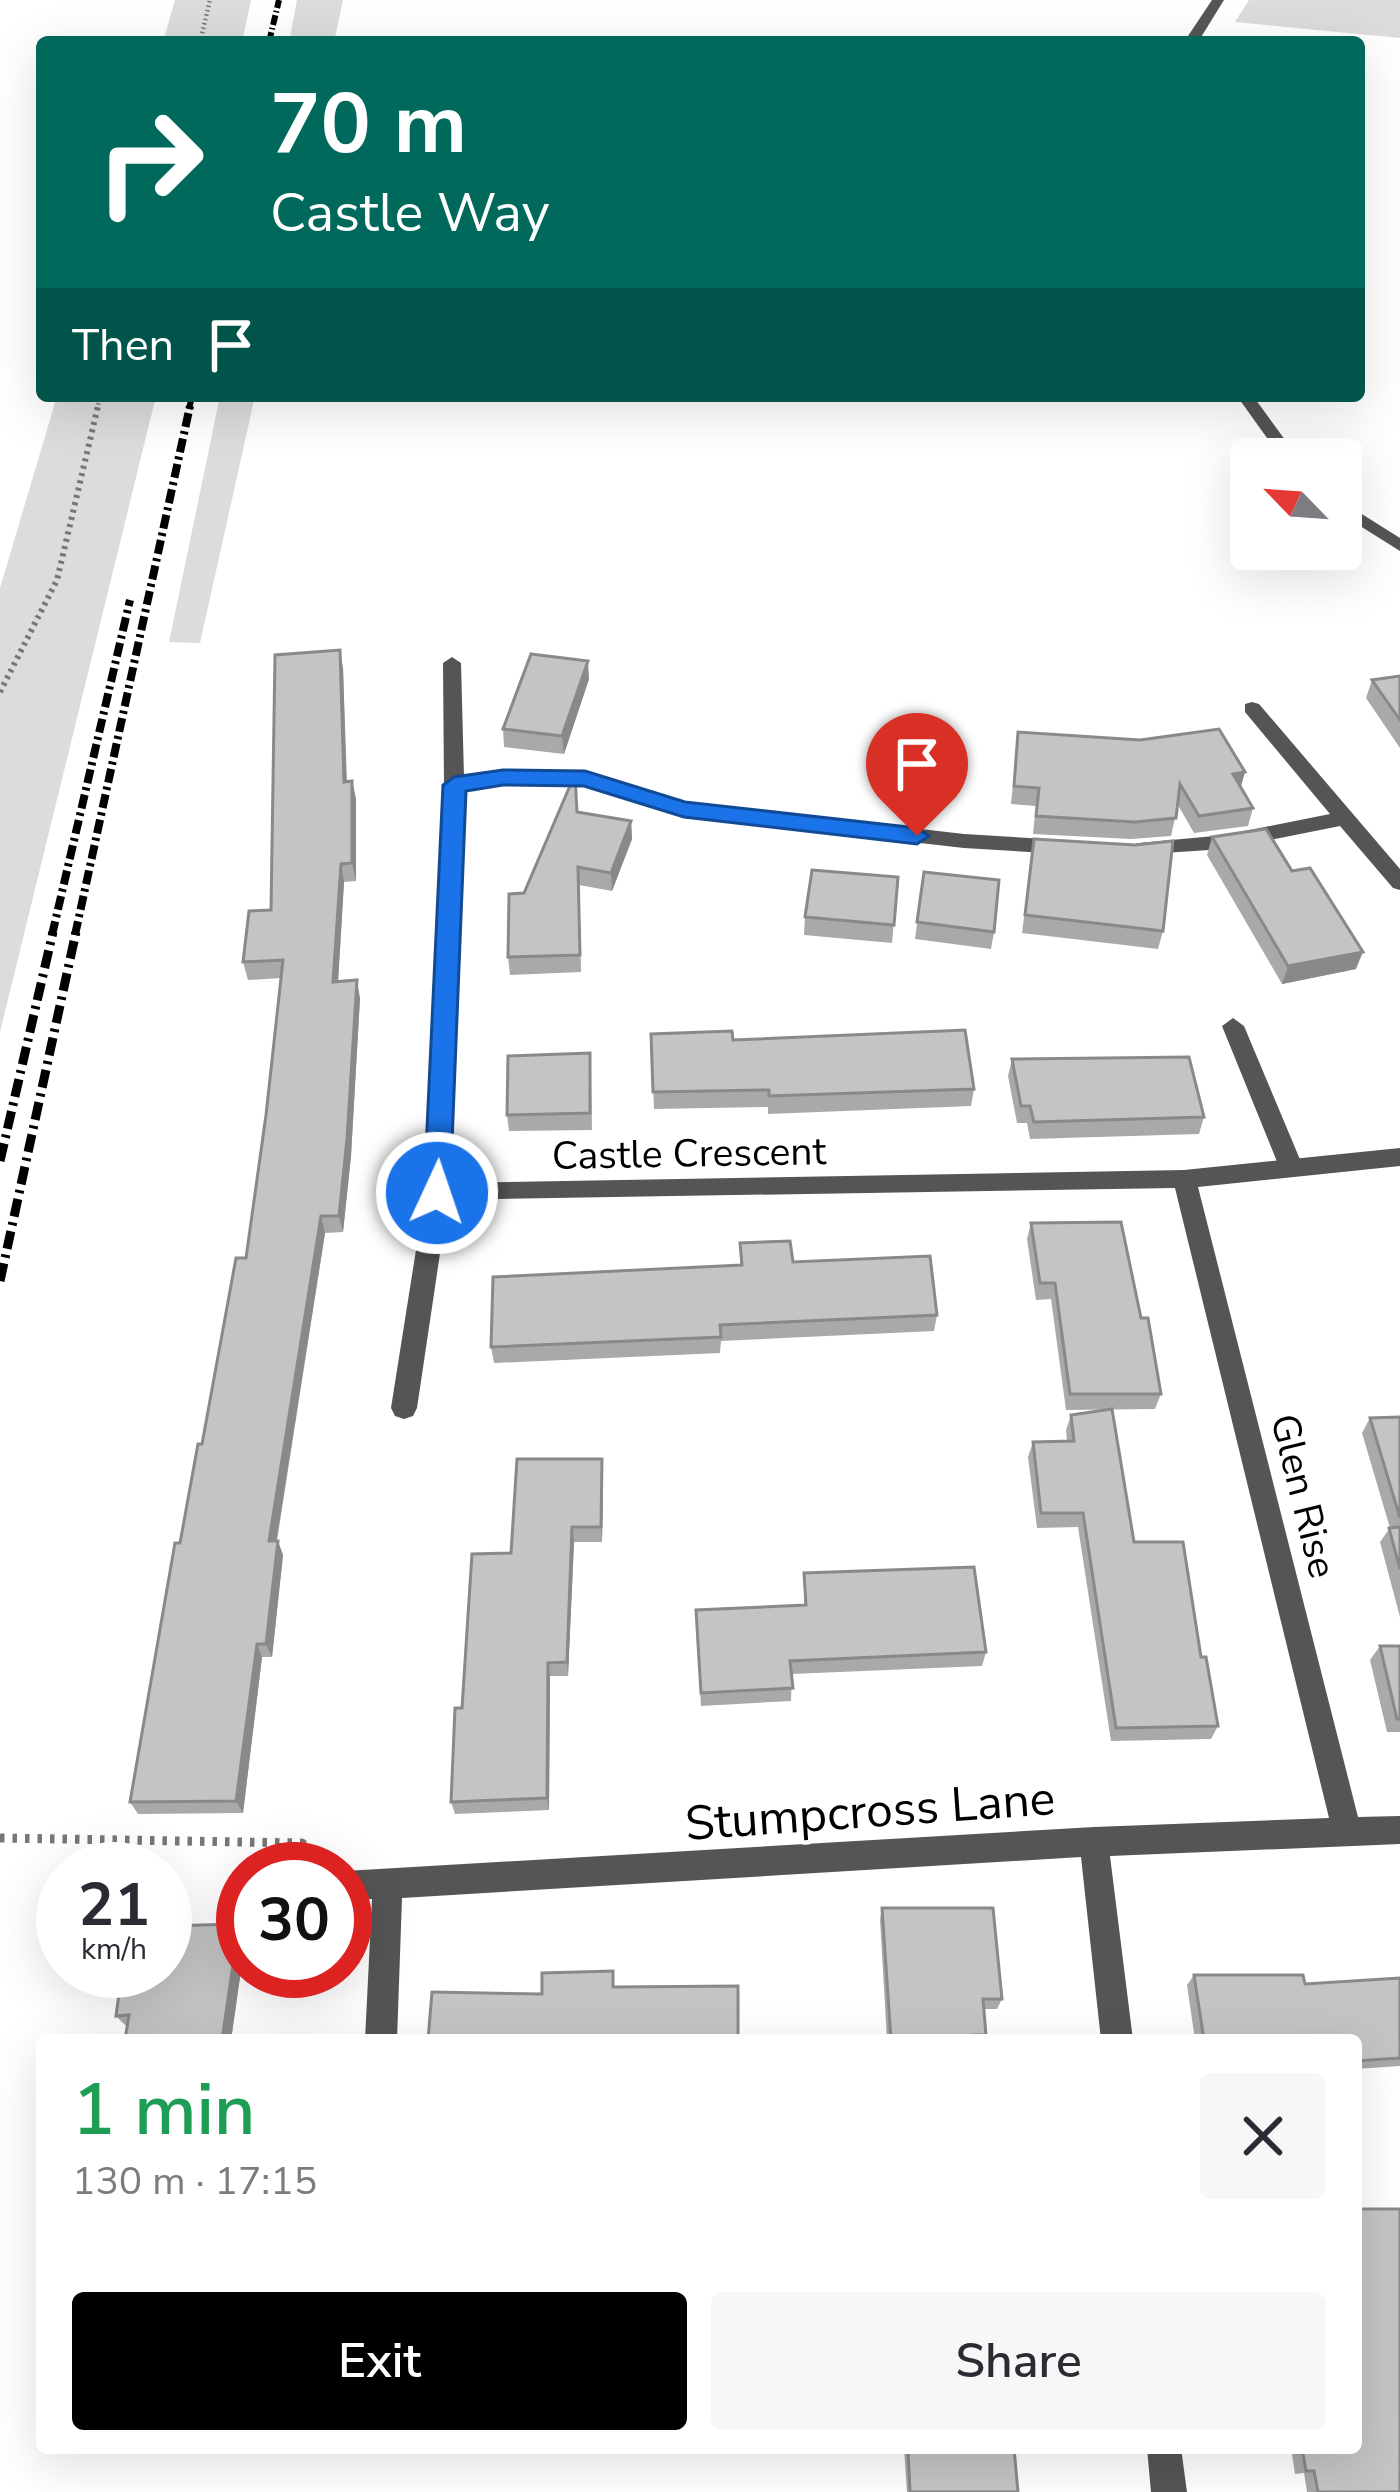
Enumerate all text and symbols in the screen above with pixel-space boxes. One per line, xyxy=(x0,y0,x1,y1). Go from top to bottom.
text: 70 m xyxy=(270,67,467,182)
icon: right xyxy=(72,84,228,240)
text: Castle Way xyxy=(270,176,549,250)
icon: arrive xyxy=(198,312,264,378)
text: Then xyxy=(72,315,174,376)
north arrow xyxy=(1230,438,1362,570)
map controls xyxy=(1230,438,1362,570)
pin xyxy=(866,713,968,836)
icon: arrive xyxy=(884,731,950,797)
street label: Castle Crescent xyxy=(551,1125,827,1183)
position arrow xyxy=(374,1130,500,1256)
street label: Glen Rise xyxy=(1257,1408,1349,1584)
street label: Stumpcross Lane xyxy=(683,1765,1057,1857)
speed limit sign: 30 xyxy=(216,1842,372,1998)
text: 21 xyxy=(78,1864,150,1946)
text: km/h xyxy=(81,1929,147,1970)
text: 1 min xyxy=(72,2061,255,2159)
button: close xyxy=(1200,2073,1326,2199)
text: 130 m · 17:15 xyxy=(72,2155,317,2208)
button: Exit xyxy=(72,2292,687,2430)
button: Share xyxy=(711,2292,1326,2430)

